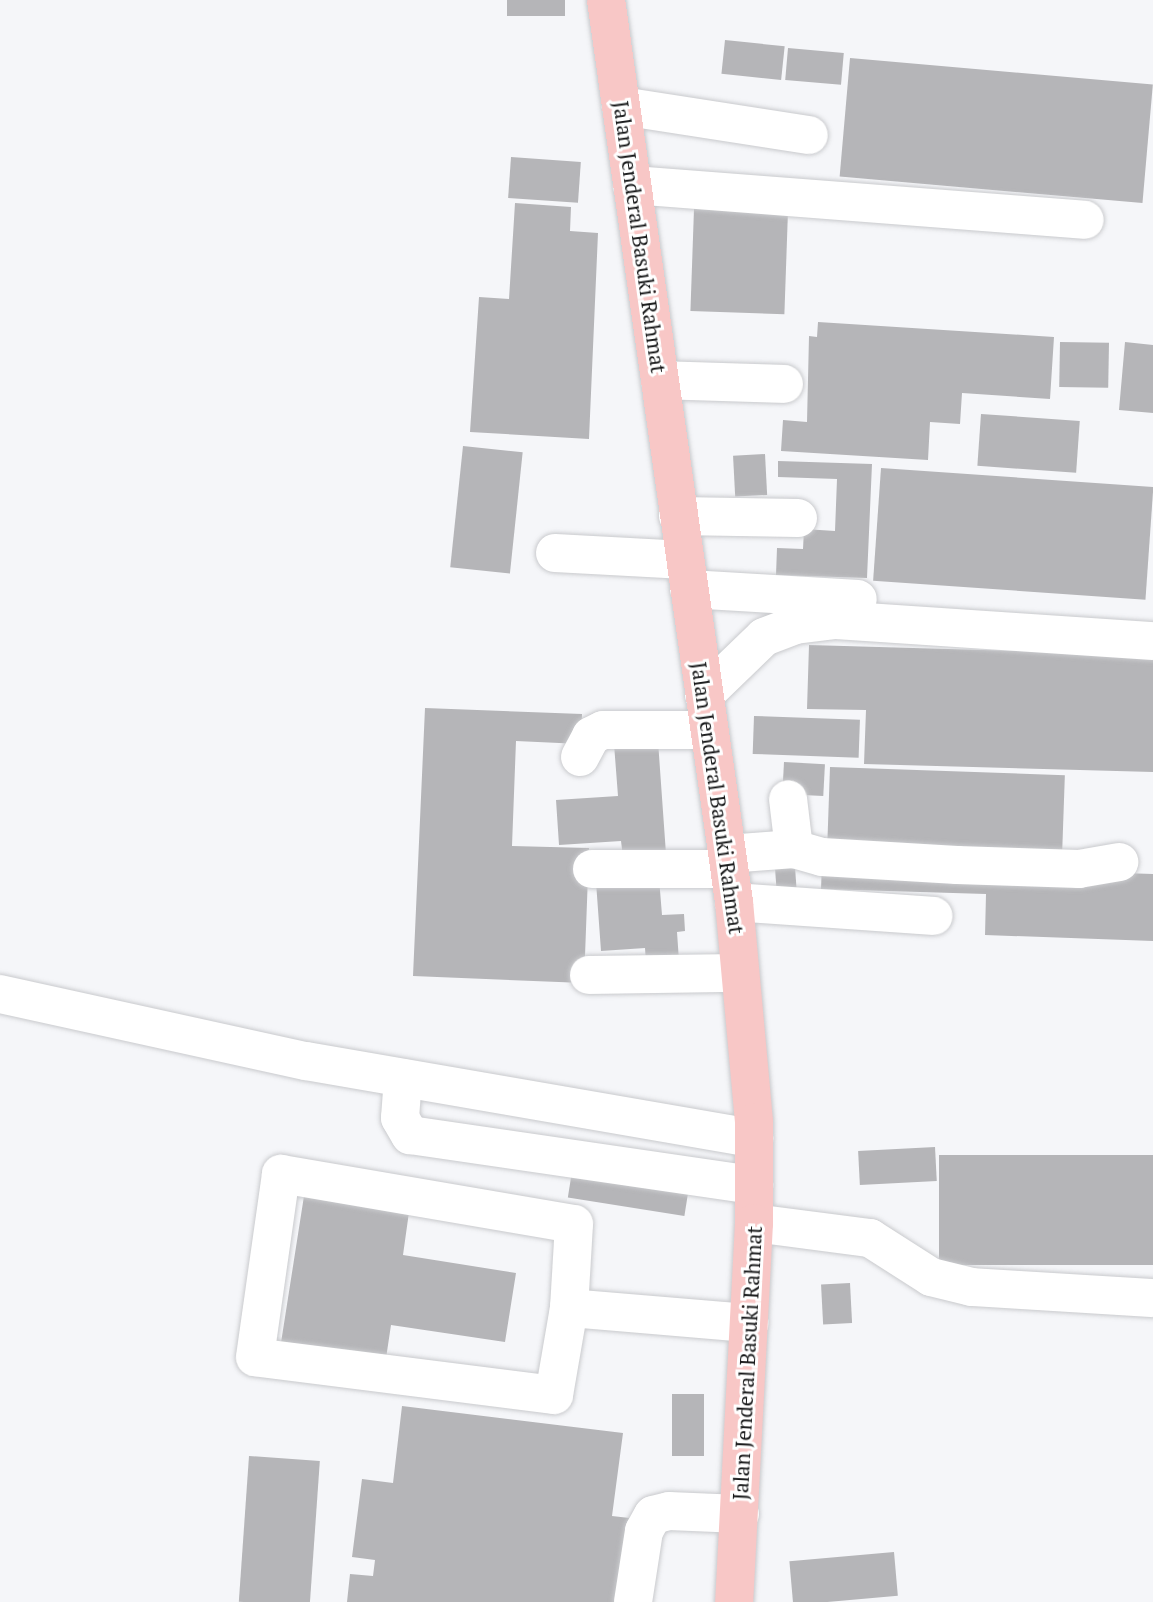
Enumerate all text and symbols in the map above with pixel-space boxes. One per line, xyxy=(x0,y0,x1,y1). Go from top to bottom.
street label: Jalan Jenderal Basuki Rahmat xyxy=(608,99,672,375)
street label: Jalan Jenderal Basuki Rahmat xyxy=(686,660,750,936)
street label: Jalan Jenderal Basuki Rahmat xyxy=(727,1225,767,1501)

